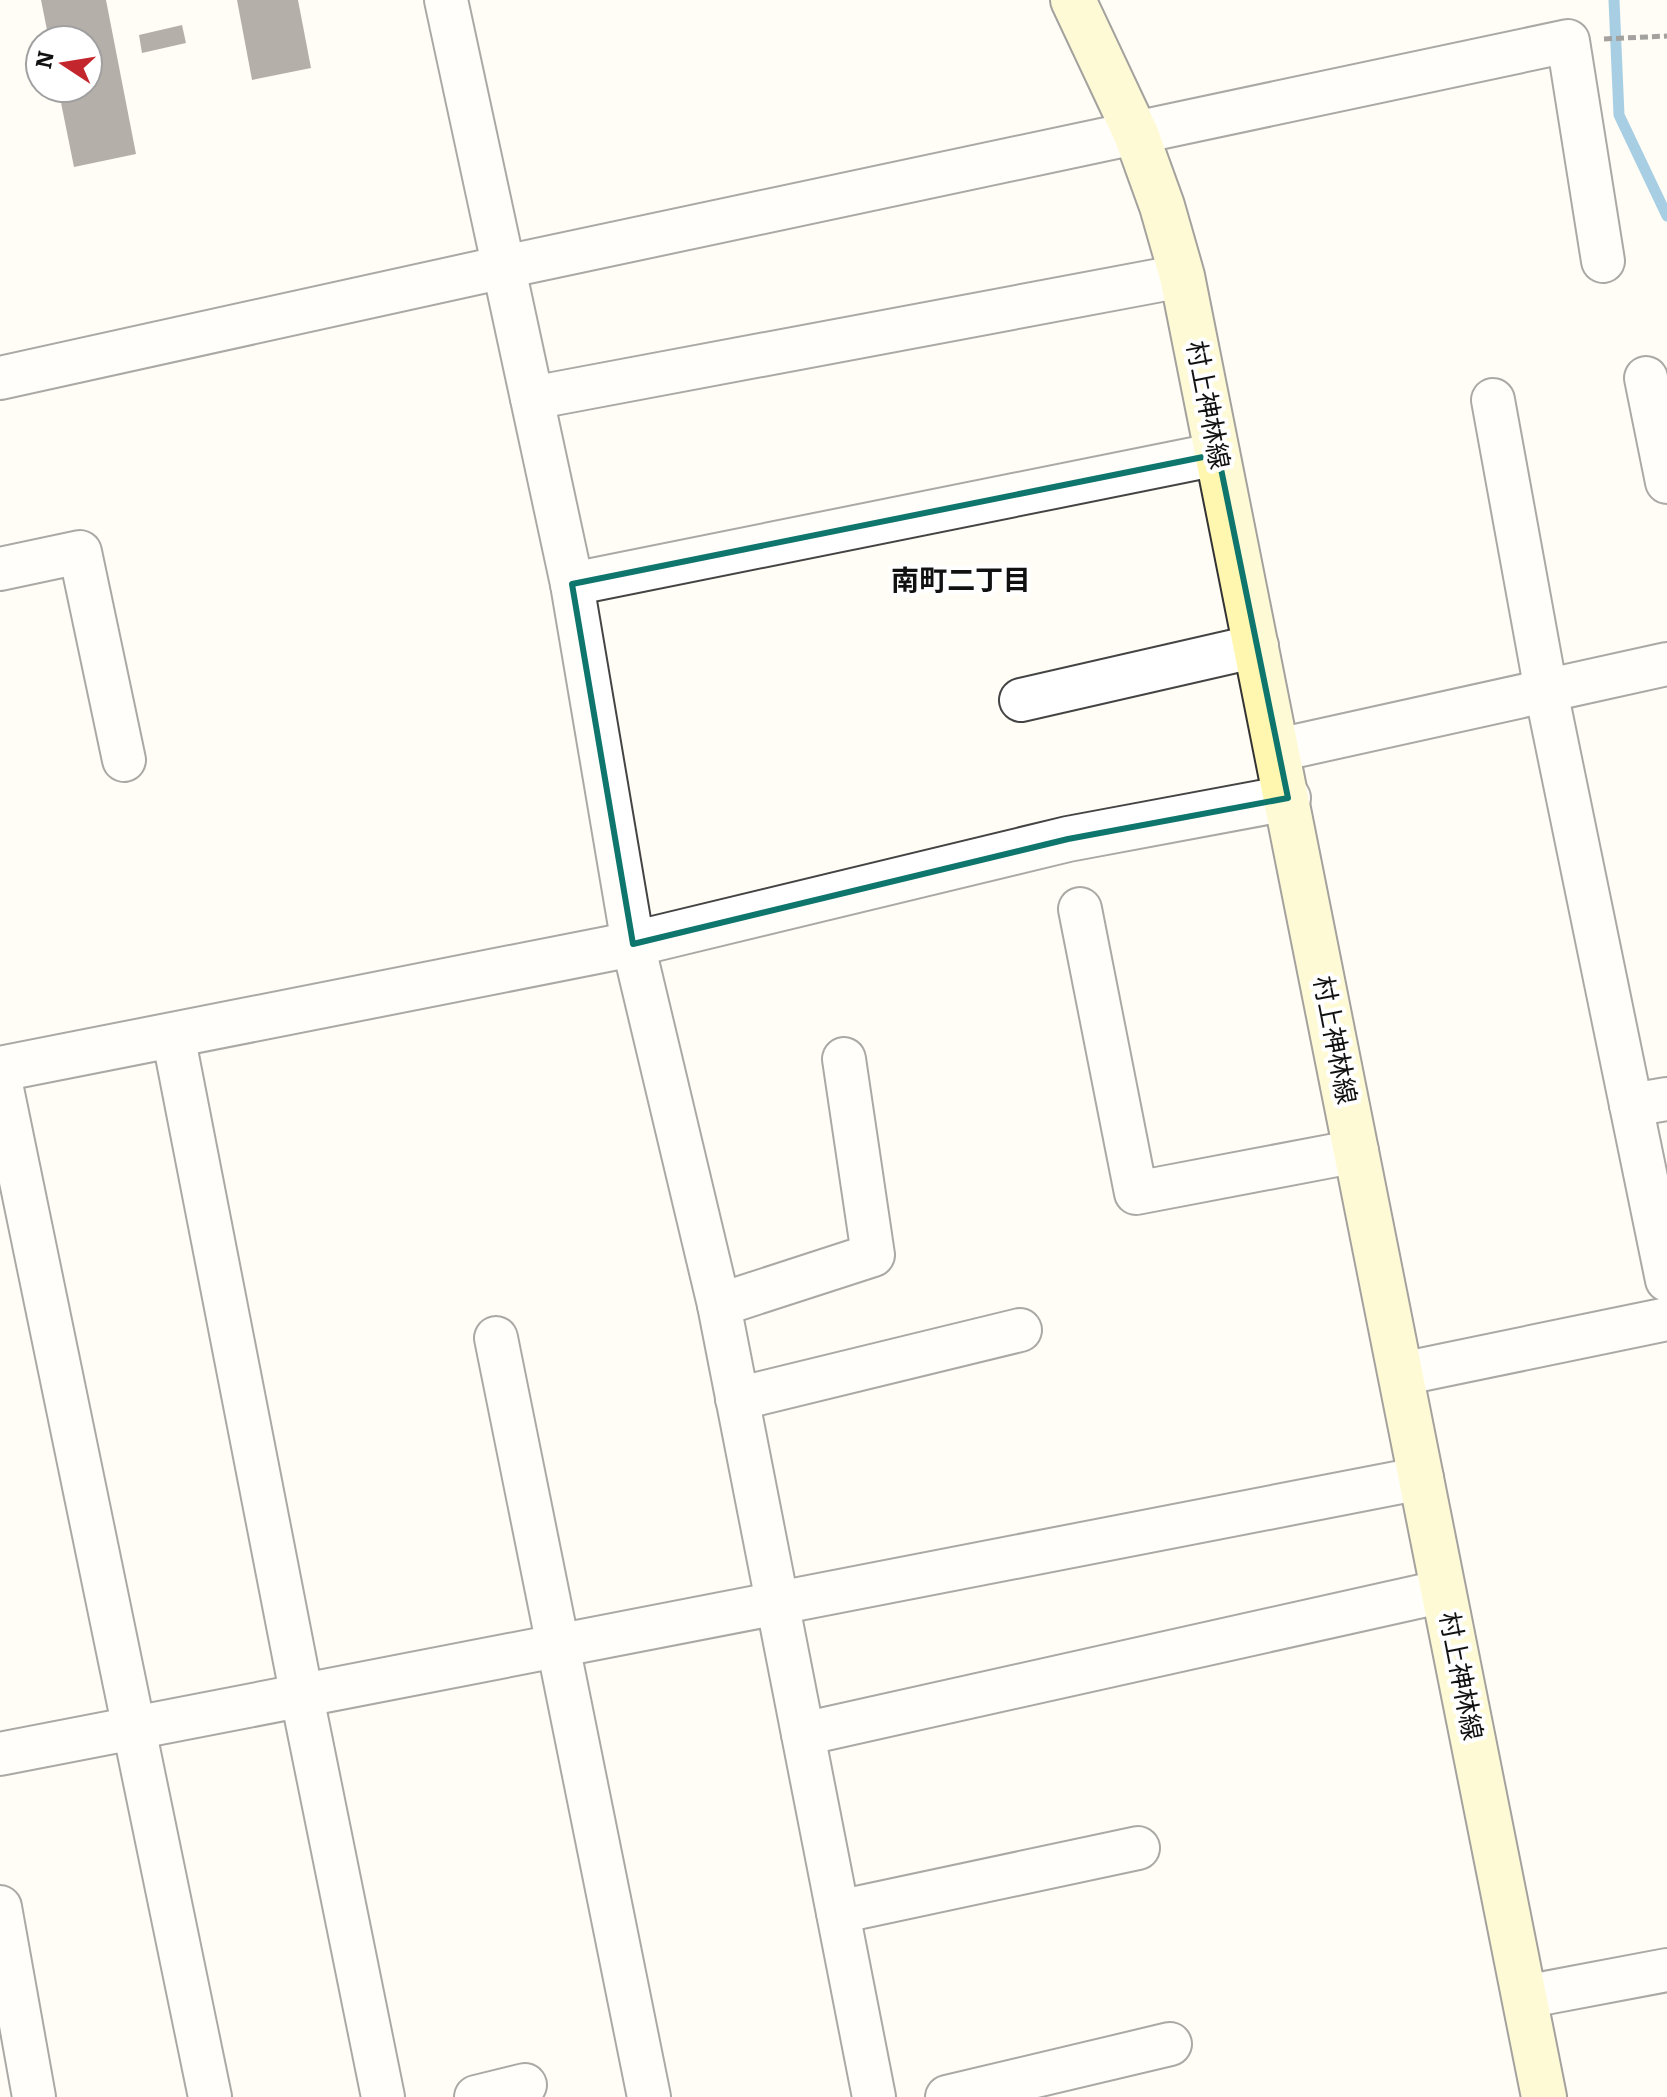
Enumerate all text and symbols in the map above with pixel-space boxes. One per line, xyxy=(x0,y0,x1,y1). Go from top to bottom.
north arrow xyxy=(24,24,104,104)
text: N xyxy=(30,49,60,71)
street label: 村上神林線 xyxy=(1180,338,1235,472)
district label: 南町二丁目 xyxy=(891,564,1031,597)
street label: 村上神林線 xyxy=(1307,973,1362,1107)
street label: 村上神林線 xyxy=(1433,1609,1488,1743)

